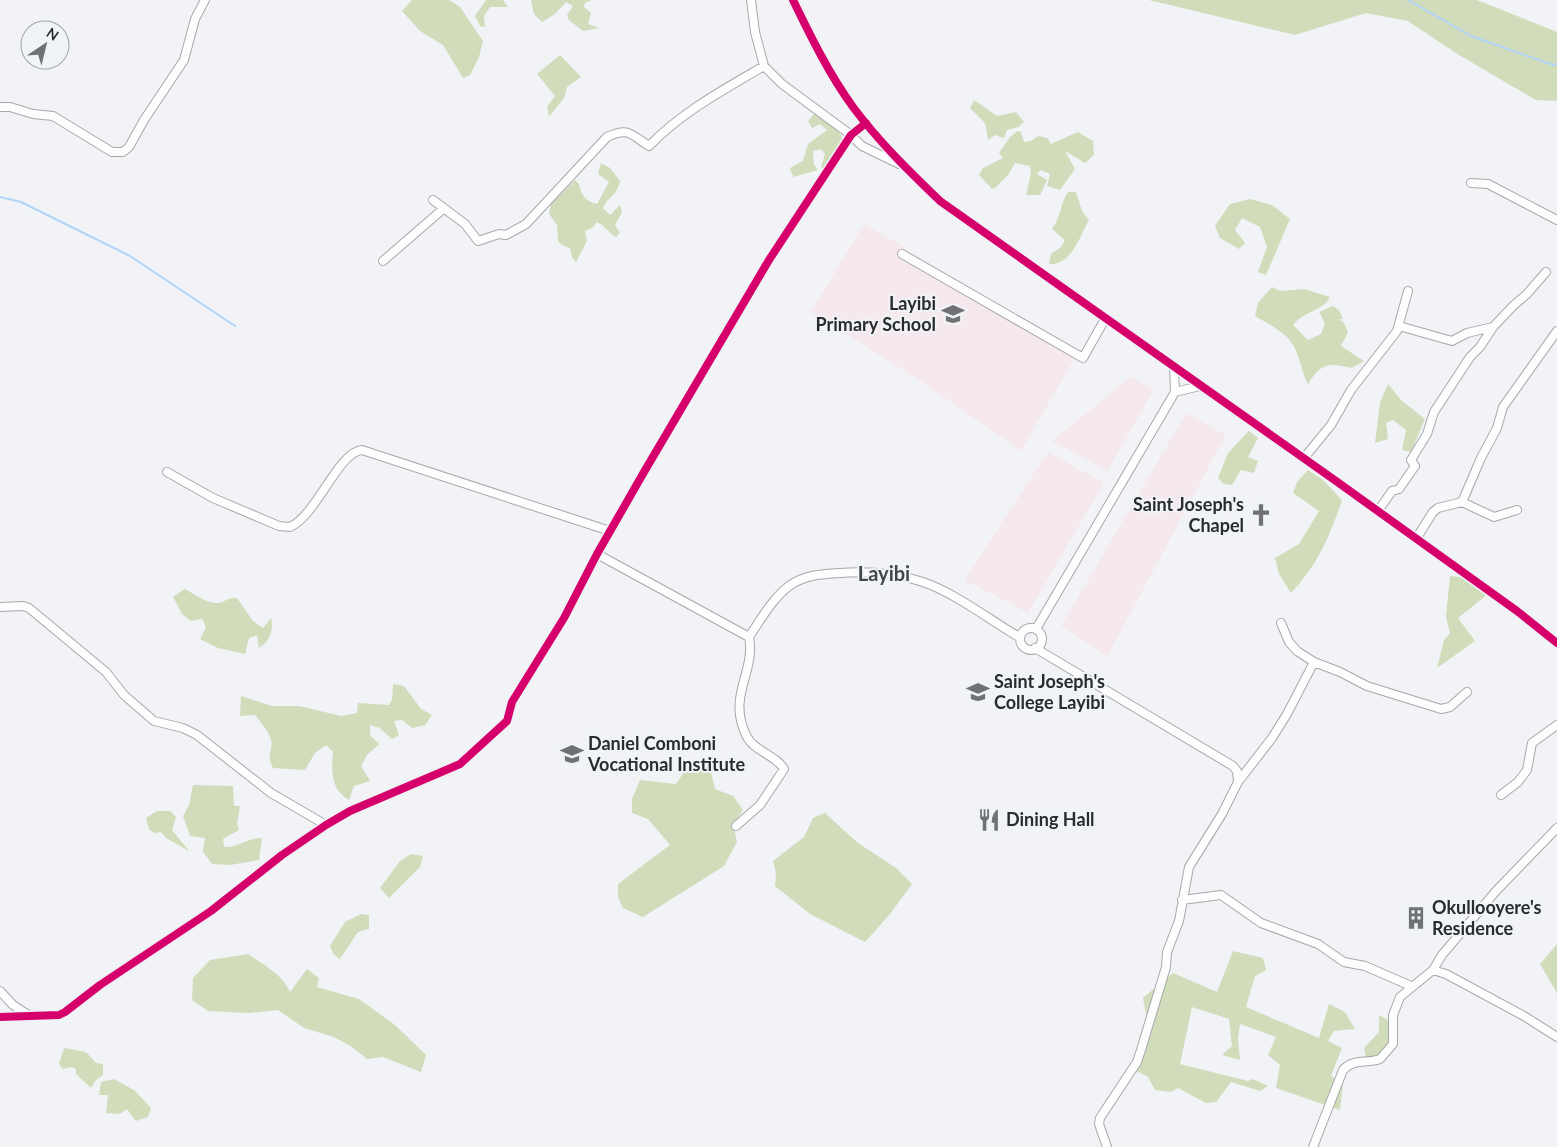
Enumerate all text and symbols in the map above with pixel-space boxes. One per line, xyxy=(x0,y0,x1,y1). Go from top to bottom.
north arrow xyxy=(20,20,70,70)
text: N xyxy=(43,24,62,44)
place label: Layibi Primary School xyxy=(816,292,936,335)
school or university icon: Layibi Primary School xyxy=(940,301,966,327)
place label: Saint Joseph's Chapel xyxy=(1133,493,1244,536)
church icon: Saint Joseph's Chapel xyxy=(1248,502,1274,528)
district label: Layibi xyxy=(858,561,910,585)
place label: Saint Joseph's College Layibi xyxy=(994,670,1105,713)
school or university icon: Saint Joseph's College Layibi xyxy=(965,679,991,705)
place label: Daniel Comboni Vocational Institute xyxy=(587,732,745,775)
school or university icon: Daniel Comboni Vocational Institute xyxy=(559,741,585,767)
restaurant icon: Dining Hall xyxy=(976,807,1002,833)
place label: Dining Hall xyxy=(1006,808,1095,830)
place label: Okullooyere's Residence xyxy=(1432,896,1542,939)
building icon: Okullooyere's Residence xyxy=(1403,905,1429,931)

